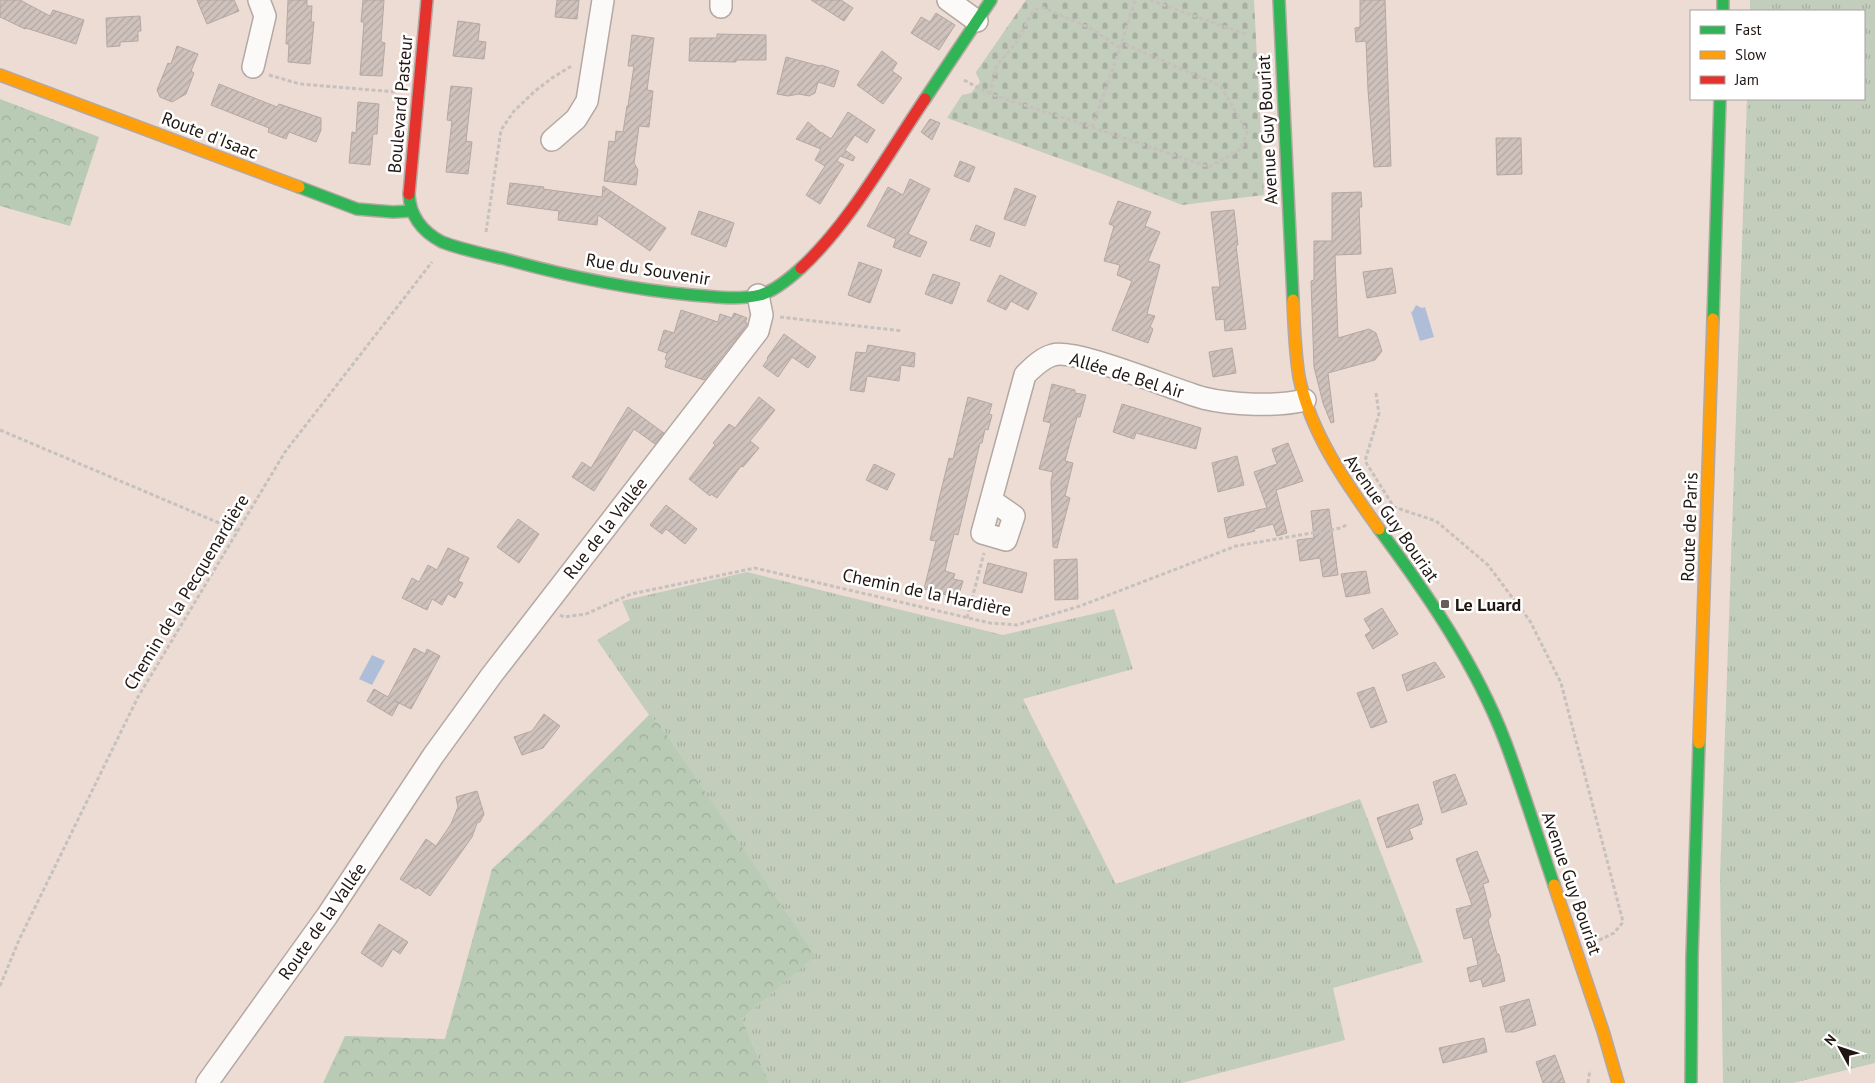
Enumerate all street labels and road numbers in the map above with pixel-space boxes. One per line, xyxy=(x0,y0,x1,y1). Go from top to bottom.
street label: Boulevard Pasteur xyxy=(382,34,418,174)
street label: Avenue Guy Bouriat xyxy=(1252,54,1282,206)
street label: Route d'Isaac xyxy=(159,106,261,164)
street label: Rue du Souvenir xyxy=(584,248,712,290)
street label: Allée de Bel Air xyxy=(1067,347,1187,403)
street label: Avenue Guy Bouriat xyxy=(1340,450,1444,586)
street label: Rue de la Vallée xyxy=(558,472,652,584)
street label: Route de Paris xyxy=(1676,472,1702,582)
street label: Chemin de la Pecquenardière xyxy=(118,490,254,694)
street label: Chemin de la Hardière xyxy=(840,563,1014,621)
street label: Avenue Guy Bouriat xyxy=(1537,808,1607,958)
street label: Route de la Vallée xyxy=(273,858,371,984)

